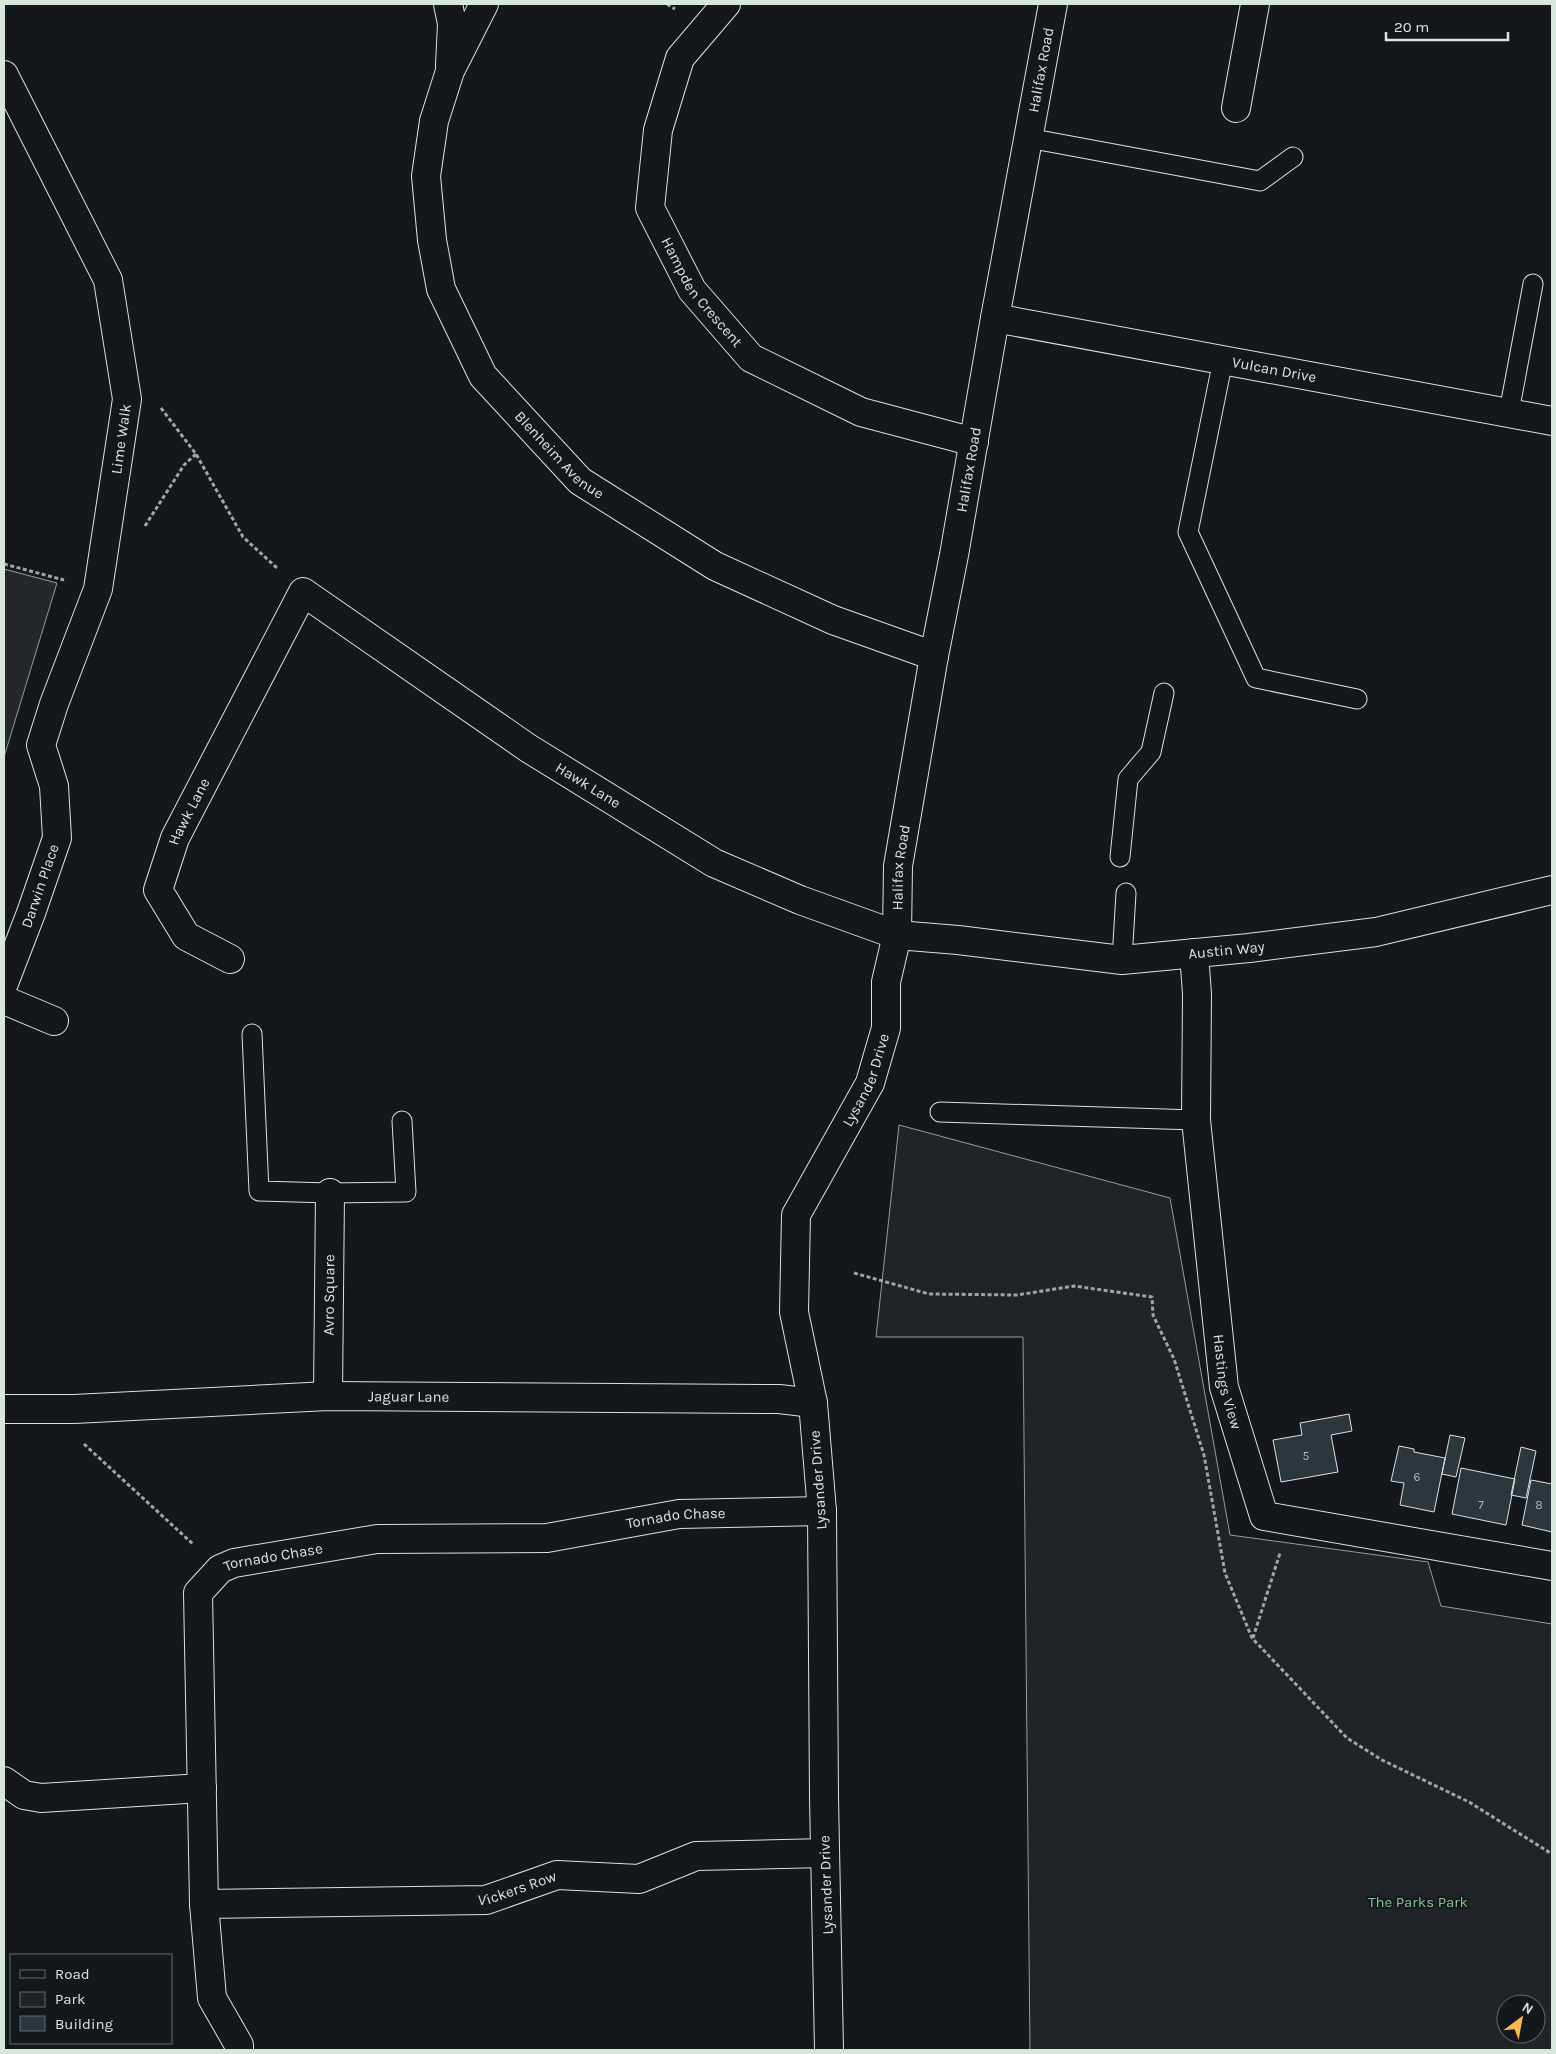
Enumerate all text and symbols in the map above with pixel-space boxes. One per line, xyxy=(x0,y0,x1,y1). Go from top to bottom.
scale bar xyxy=(1386,10,1508,42)
text: 20 m xyxy=(1394,18,1429,36)
street label: Halifax Road xyxy=(1024,26,1057,114)
street label: Hampden Crescent xyxy=(657,234,747,351)
street label: Vulcan Drive xyxy=(1231,353,1318,386)
street label: Lime Walk xyxy=(107,403,135,475)
street label: Blenheim Avenue xyxy=(511,407,607,503)
street label: Halifax Road xyxy=(953,426,985,514)
street label: Hawk Lane xyxy=(552,758,624,812)
street label: Hawk Lane xyxy=(164,775,214,847)
street label: Halifax Road xyxy=(888,823,914,911)
street label: Darwin Place xyxy=(17,842,63,930)
street label: Austin Way xyxy=(1187,937,1266,963)
street label: Lysander Drive xyxy=(838,1032,893,1130)
street label: Avro Square xyxy=(320,1254,338,1336)
street label: Hastings View xyxy=(1210,1333,1246,1432)
street label: Jaguar Lane xyxy=(368,1387,449,1406)
street label: Lysander Drive xyxy=(806,1430,830,1530)
house number: 5 xyxy=(1303,1449,1310,1463)
house number: 6 xyxy=(1414,1470,1421,1484)
house number: 7 xyxy=(1478,1498,1484,1512)
house number: 8 xyxy=(1535,1498,1543,1512)
street label: Tornado Chase xyxy=(625,1504,726,1532)
street label: Tornado Chase xyxy=(221,1539,324,1575)
street label: Lysander Drive xyxy=(815,1835,837,1935)
street label: Vickers Row xyxy=(478,1867,559,1909)
park label: The Parks Park xyxy=(1368,1893,1468,1911)
legend xyxy=(10,1954,172,2044)
text: Road xyxy=(55,1965,90,1983)
text: Park xyxy=(55,1990,85,2008)
north arrow xyxy=(1496,1994,1546,2044)
text: N xyxy=(1519,1999,1536,2018)
text: Building xyxy=(55,2015,113,2033)

